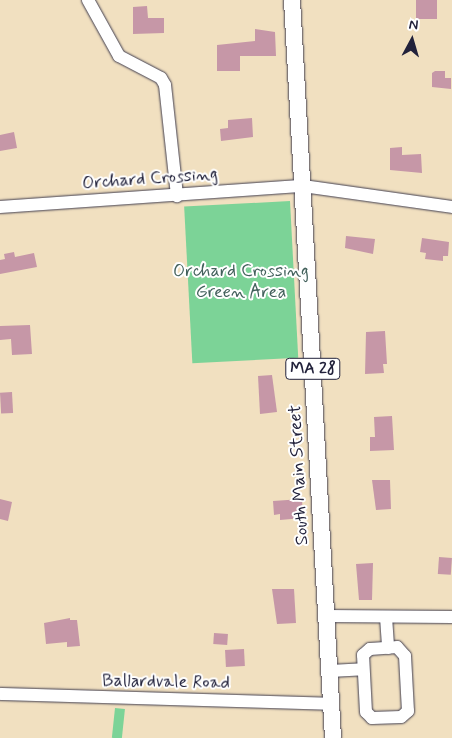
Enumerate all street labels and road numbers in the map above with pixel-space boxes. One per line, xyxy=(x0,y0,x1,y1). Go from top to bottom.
street label: Orchard Crossing xyxy=(81,163,219,195)
road number: MA 28 xyxy=(284,356,342,382)
street label: South Main Street xyxy=(285,405,313,545)
street label: Ballardvale Road xyxy=(103,670,229,694)

